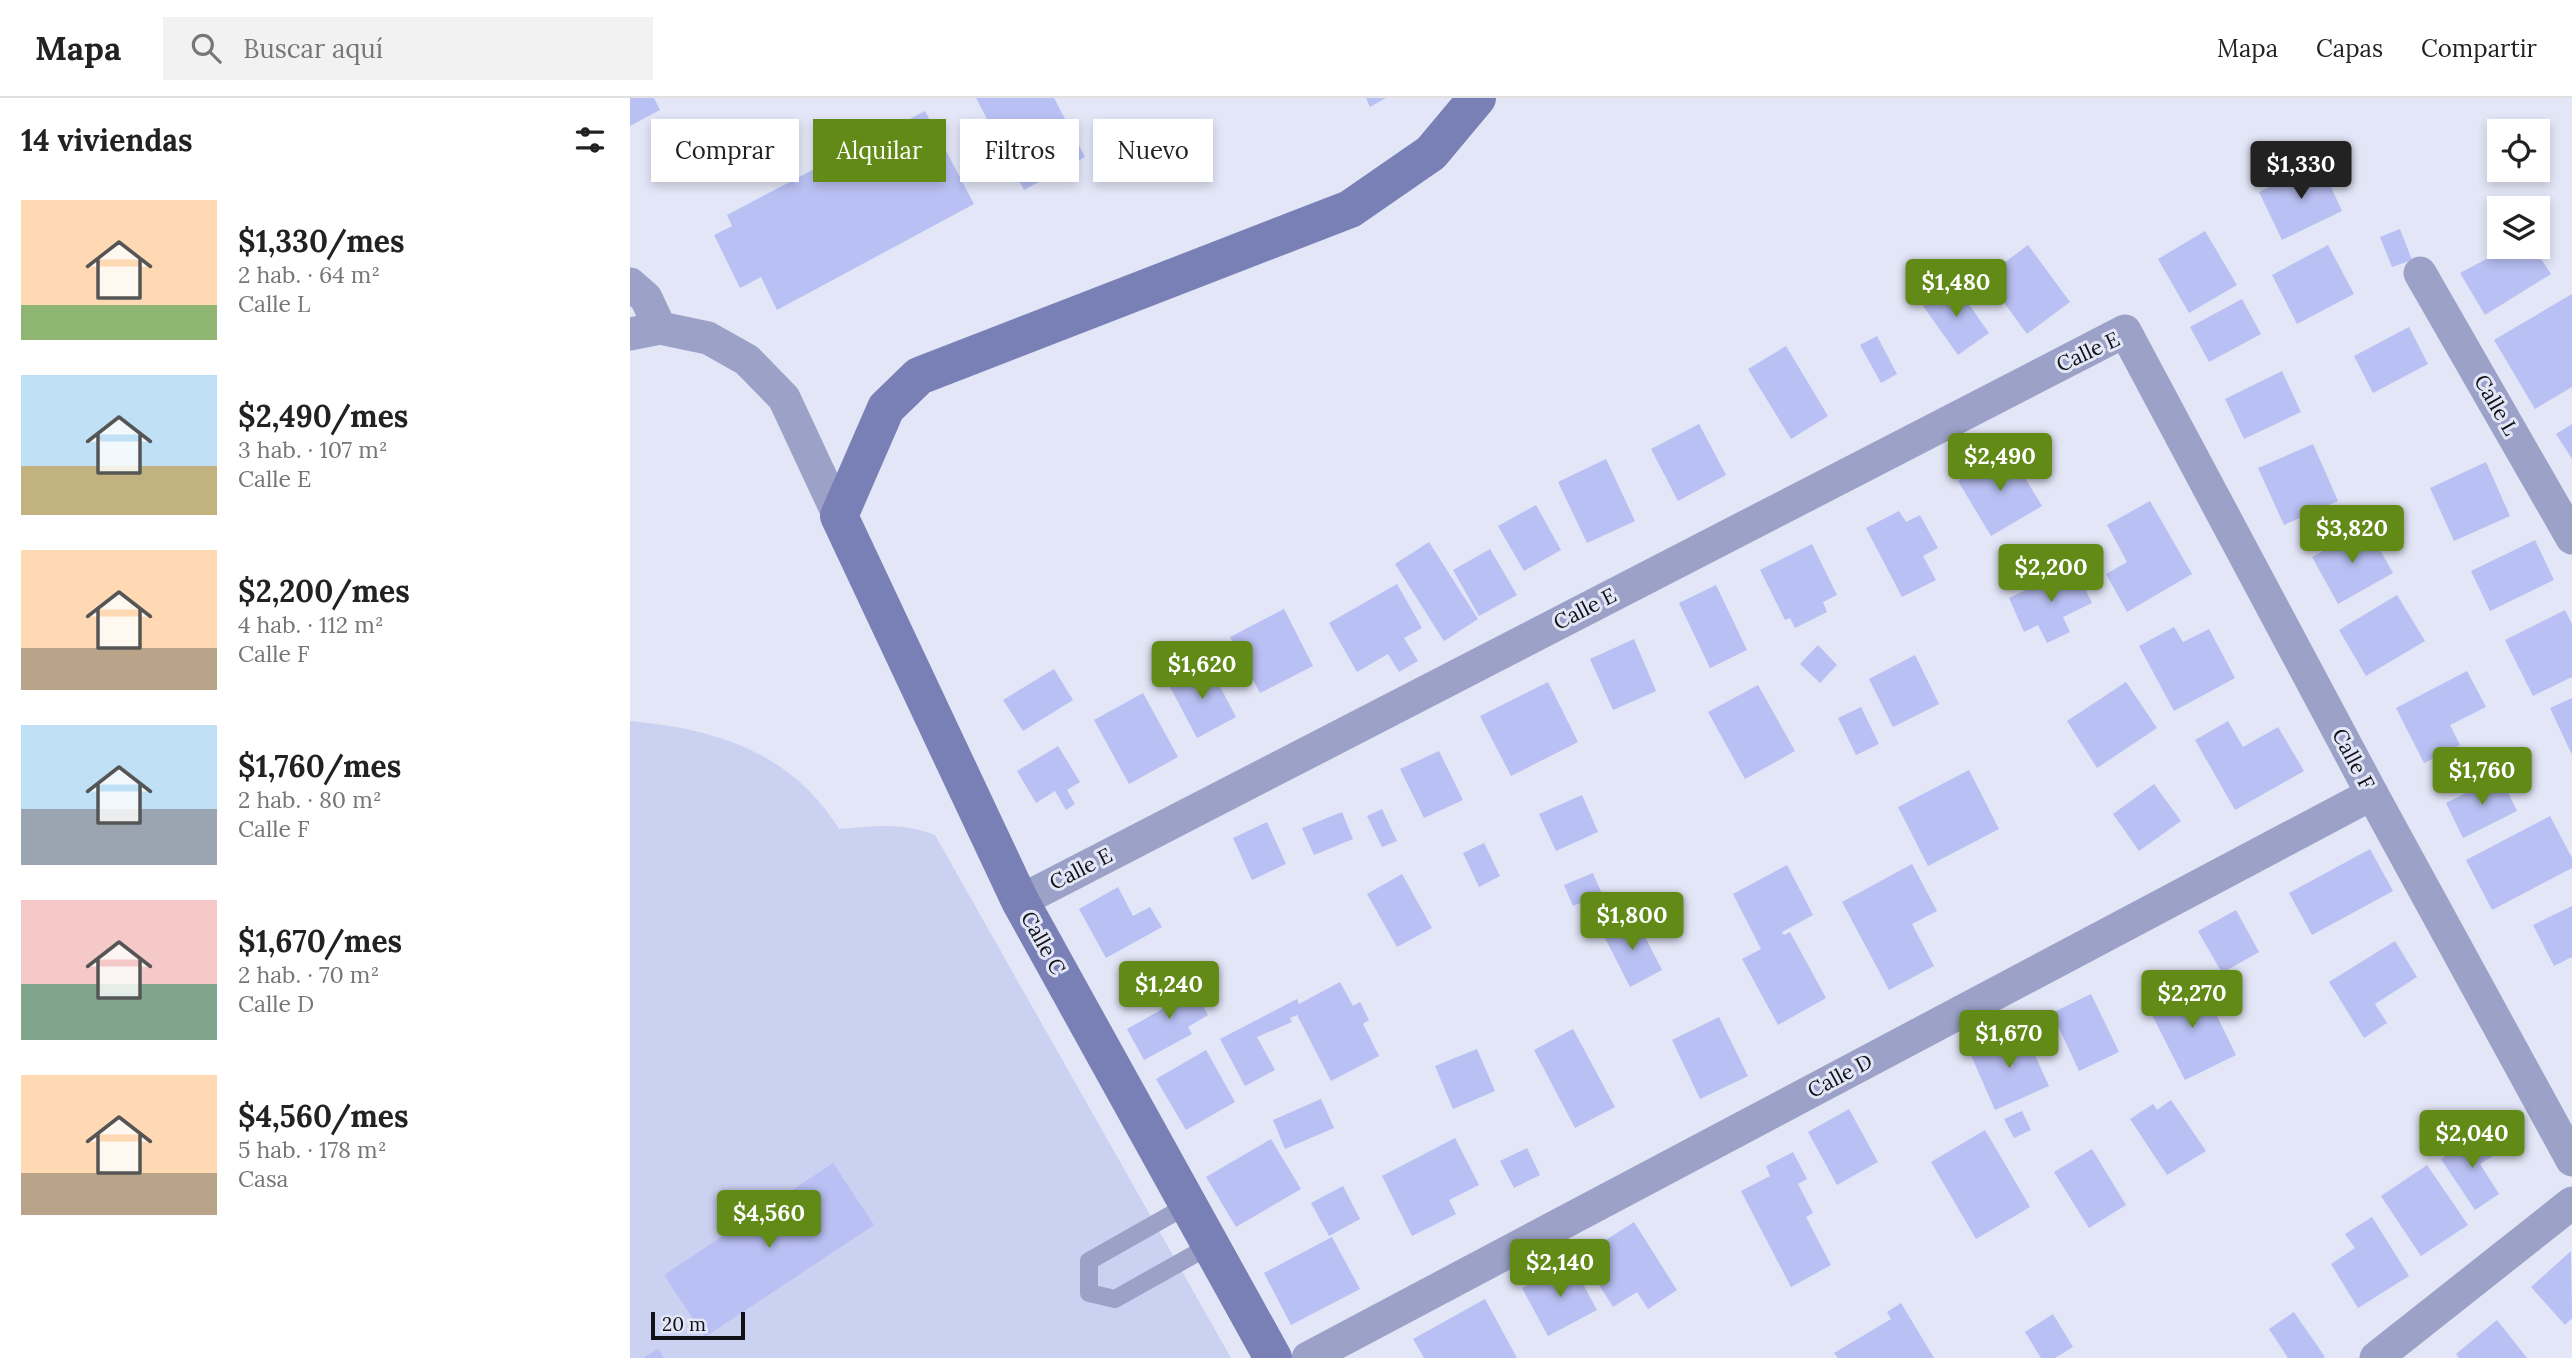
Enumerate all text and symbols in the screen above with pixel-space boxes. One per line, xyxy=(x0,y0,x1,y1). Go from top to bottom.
search box xyxy=(163,17,653,80)
text: Mapa xyxy=(35,27,121,69)
icon: search xyxy=(187,29,225,67)
text: Buscar aquí xyxy=(243,32,383,65)
text: Mapa xyxy=(2217,33,2278,64)
text: Capas xyxy=(2316,33,2383,64)
text: Compartir xyxy=(2421,33,2537,64)
chip: Comprar xyxy=(651,119,799,182)
chip: Alquilar xyxy=(813,119,946,182)
chip: Filtros xyxy=(960,119,1079,182)
chip: Nuevo xyxy=(1093,119,1213,182)
map controls xyxy=(2487,119,2550,259)
button: locate xyxy=(2487,119,2550,182)
text: 14 viviendas xyxy=(21,121,193,159)
icon: filters xyxy=(571,121,609,159)
pin: $1,330 xyxy=(2244,141,2358,201)
text: $1,330 xyxy=(2266,149,2336,178)
button: layers xyxy=(2487,196,2550,259)
text: $1,330/mes xyxy=(238,222,404,260)
icon: home xyxy=(77,228,161,312)
text: 2 hab. · 64 m² xyxy=(238,260,380,289)
pin: $1,480 xyxy=(1899,260,2013,319)
text: $1,480 xyxy=(1922,267,1990,296)
text: Calle L xyxy=(238,289,310,318)
street label: Calle E xyxy=(2052,325,2124,378)
street label: Calle L xyxy=(2468,369,2525,440)
text: $2,490/mes xyxy=(238,397,408,435)
icon: home xyxy=(77,403,161,487)
pin: $2,490 xyxy=(1943,434,2057,493)
text: 3 hab. · 107 m² xyxy=(238,435,388,464)
text: $2,490 xyxy=(1964,441,2036,470)
text: Calle E xyxy=(238,464,311,493)
pin: $3,820 xyxy=(2295,505,2409,565)
text: $3,820 xyxy=(2316,513,2388,542)
pin: $2,200 xyxy=(1994,545,2108,604)
text: $2,200 xyxy=(2014,552,2088,581)
text: $2,200/mes xyxy=(238,572,410,610)
icon: home xyxy=(77,578,161,662)
street label: Calle E xyxy=(1549,581,1621,636)
text: 4 hab. · 112 m² xyxy=(238,610,384,639)
text: Calle F xyxy=(238,639,310,668)
pin: $1,620 xyxy=(1145,642,1259,701)
text: $1,620 xyxy=(1168,649,1236,678)
street label: Calle F xyxy=(2326,724,2381,794)
text: $1,760/mes xyxy=(238,747,401,785)
pin: $1,760 xyxy=(2425,748,2539,807)
icon: home xyxy=(77,753,161,837)
text: $1,760 xyxy=(2449,755,2515,784)
text: 2 hab. · 80 m² xyxy=(238,785,382,814)
text: Calle F xyxy=(238,814,310,843)
street label: Calle E xyxy=(1045,841,1117,896)
pin: $1,800 xyxy=(1575,892,1689,952)
text: $1,800 xyxy=(1596,900,1668,929)
street label: Calle C xyxy=(1015,906,1072,980)
text: $1,670/mes xyxy=(238,922,402,960)
icon: home xyxy=(77,928,161,1012)
text: 2 hab. · 70 m² xyxy=(238,960,379,989)
pin: $1,240 xyxy=(1112,962,1226,1021)
text: $1,240 xyxy=(1135,969,1203,998)
pin: $2,270 xyxy=(2135,970,2249,1030)
text: $2,270 xyxy=(2157,978,2227,1007)
text: Calle D xyxy=(238,989,314,1018)
pin: $1,670 xyxy=(1952,1010,2066,1070)
text: $1,670 xyxy=(1975,1018,2043,1047)
street label: Calle D xyxy=(1803,1047,1877,1104)
text: $4,560/mes xyxy=(238,1097,409,1135)
icon: home xyxy=(77,1103,161,1187)
pin: $2,040 xyxy=(2415,1110,2529,1170)
text: $2,040 xyxy=(2435,1118,2509,1147)
text: 5 hab. · 178 m² xyxy=(238,1135,387,1164)
text: Casa xyxy=(238,1164,288,1193)
pin: $4,560 xyxy=(712,1190,826,1250)
text: $4,560 xyxy=(733,1198,805,1227)
pin: $2,140 xyxy=(1503,1240,1617,1299)
text: $2,140 xyxy=(1526,1247,1594,1276)
scale bar xyxy=(651,1309,746,1341)
text: 20 m xyxy=(662,1312,706,1336)

